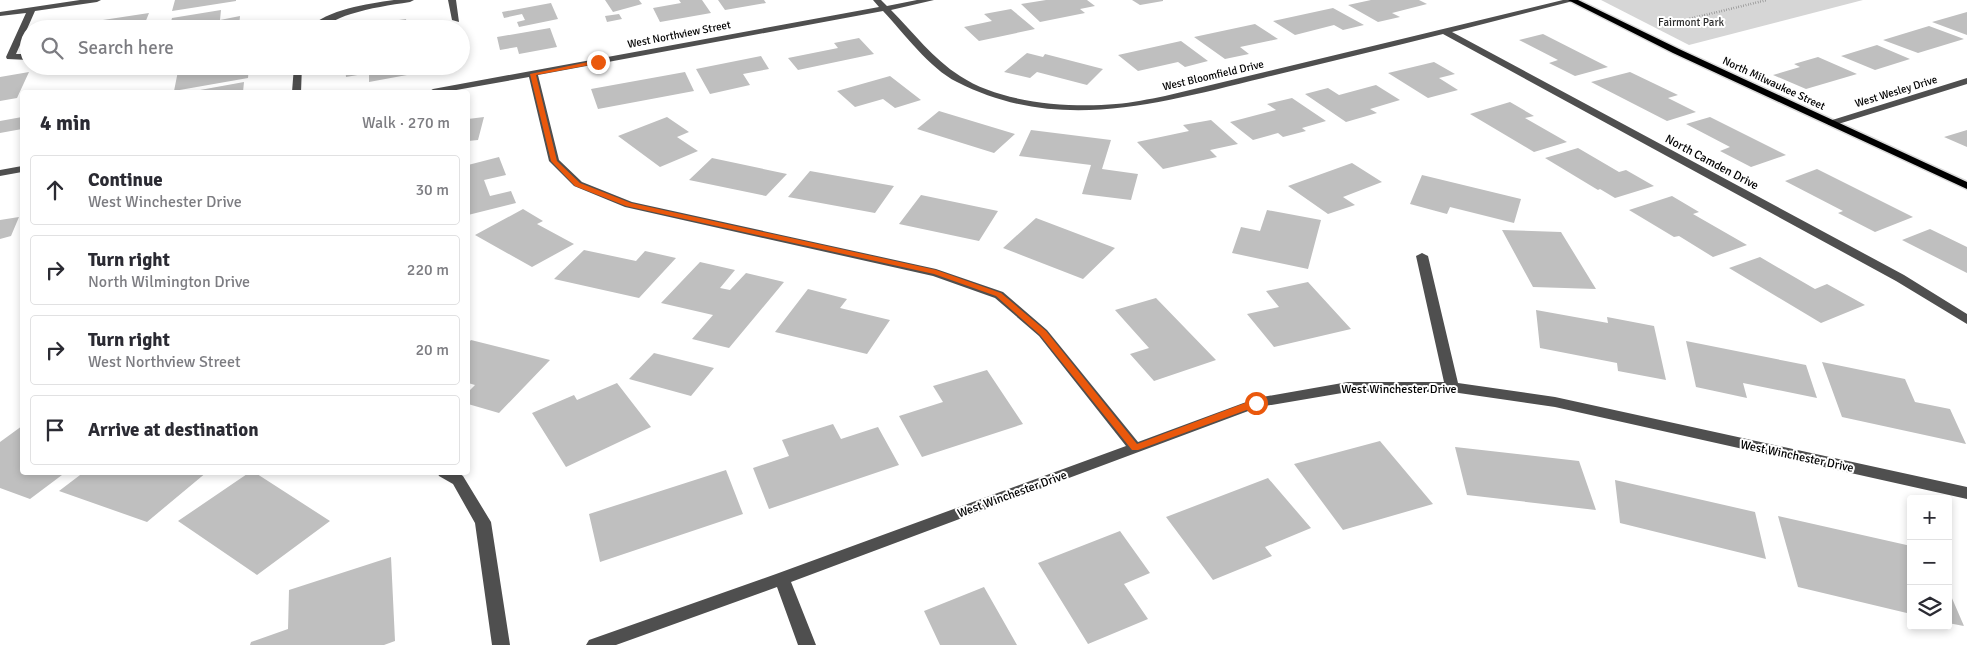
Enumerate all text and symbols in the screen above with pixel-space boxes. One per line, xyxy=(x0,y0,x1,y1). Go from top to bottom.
park label: Fairmont Park xyxy=(1658,16,1724,29)
street label: West Northview Street xyxy=(626,18,732,51)
search box xyxy=(20,20,470,75)
icon: search xyxy=(38,34,66,62)
text: Search here xyxy=(78,36,174,60)
route end xyxy=(587,51,610,74)
street label: North Milwaukee Street xyxy=(1720,54,1827,113)
street label: West Bloomfield Drive xyxy=(1161,58,1265,93)
street label: West Wesley Drive xyxy=(1853,73,1939,110)
text: 4 min xyxy=(40,110,91,136)
text: Walk · 270 m xyxy=(362,113,450,133)
street label: North Camden Drive xyxy=(1662,131,1761,193)
text: Continue xyxy=(88,168,163,192)
icon: ahead xyxy=(41,176,69,204)
text: 30 m xyxy=(415,180,449,200)
text: West Winchester Drive xyxy=(88,192,242,212)
text: Turn right xyxy=(88,248,170,272)
icon: right xyxy=(41,256,69,284)
text: 220 m xyxy=(407,260,449,280)
text: North Wilmington Drive xyxy=(88,272,250,292)
text: Turn right xyxy=(88,328,170,352)
icon: right xyxy=(41,336,69,364)
text: 20 m xyxy=(415,340,449,360)
text: West Northview Street xyxy=(88,352,241,372)
street label: West Winchester Drive xyxy=(1341,382,1457,397)
route start xyxy=(1245,392,1268,415)
icon: arrive xyxy=(41,416,69,444)
text: Arrive at destination xyxy=(88,418,259,442)
street label: West Winchester Drive xyxy=(1739,437,1855,476)
street label: West Winchester Drive xyxy=(955,468,1069,521)
map controls xyxy=(1907,495,1952,630)
button: + xyxy=(1907,495,1952,540)
button: − xyxy=(1907,540,1952,585)
button: layers xyxy=(1907,585,1952,630)

